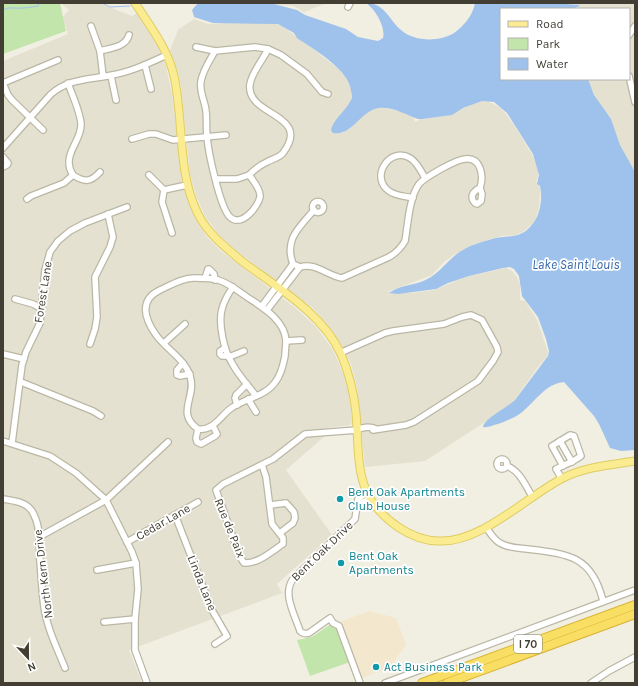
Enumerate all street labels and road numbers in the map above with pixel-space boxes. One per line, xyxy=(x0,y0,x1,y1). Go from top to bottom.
street label: Forest Lane xyxy=(31,260,55,324)
street label: Rue de Paix xyxy=(212,496,248,560)
street label: Cedar Lane xyxy=(133,501,193,543)
street label: Bent Oak Drive xyxy=(288,518,356,584)
street label: North Kern Drive xyxy=(31,529,55,619)
street label: Linda Lane xyxy=(185,553,219,613)
road number: I 70 xyxy=(514,635,542,653)

